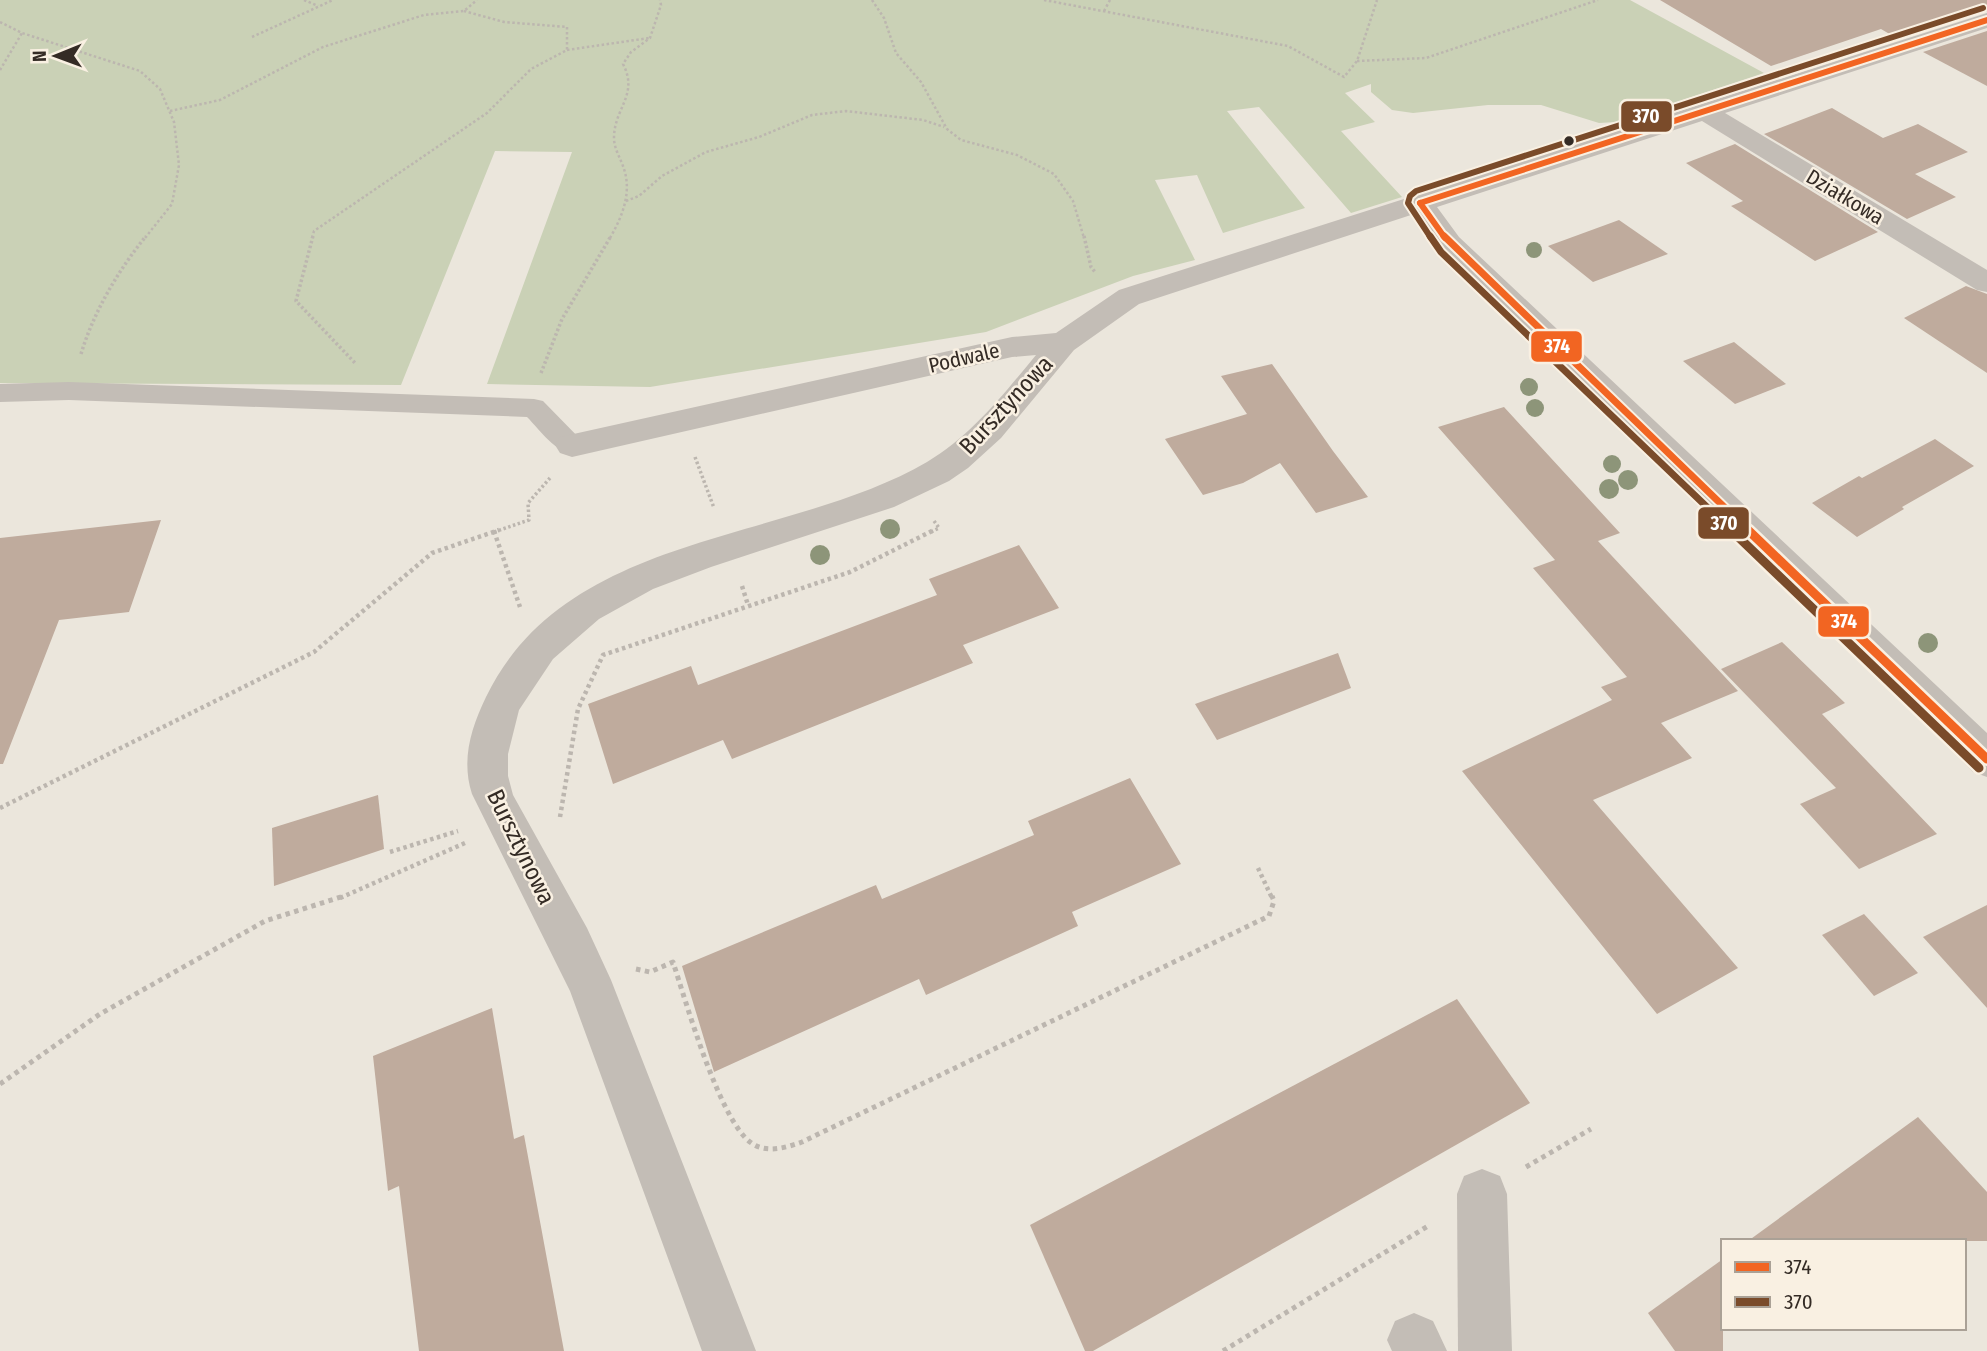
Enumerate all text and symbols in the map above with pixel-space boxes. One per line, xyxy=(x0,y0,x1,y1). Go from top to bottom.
north arrow xyxy=(21,21,91,91)
text: N xyxy=(28,50,51,62)
line badge: 370 xyxy=(1620,100,1673,133)
text: 370 xyxy=(1631,105,1660,128)
unlabelled marker xyxy=(1562,134,1576,148)
street label: Działkowa xyxy=(1801,164,1889,230)
line badge: 374 xyxy=(1530,330,1583,363)
text: 374 xyxy=(1543,335,1570,358)
street label: Podwale xyxy=(926,337,1002,379)
street label: Bursztynowa xyxy=(953,350,1059,460)
line badge: 370 xyxy=(1697,506,1750,540)
text: 370 xyxy=(1709,512,1738,535)
line badge: 374 xyxy=(1817,605,1870,638)
text: 374 xyxy=(1830,610,1857,633)
street label: Bursztynowa xyxy=(481,785,561,909)
legend xyxy=(1721,1239,1966,1330)
text: 374 xyxy=(1784,1254,1811,1280)
text: 370 xyxy=(1784,1289,1813,1315)

